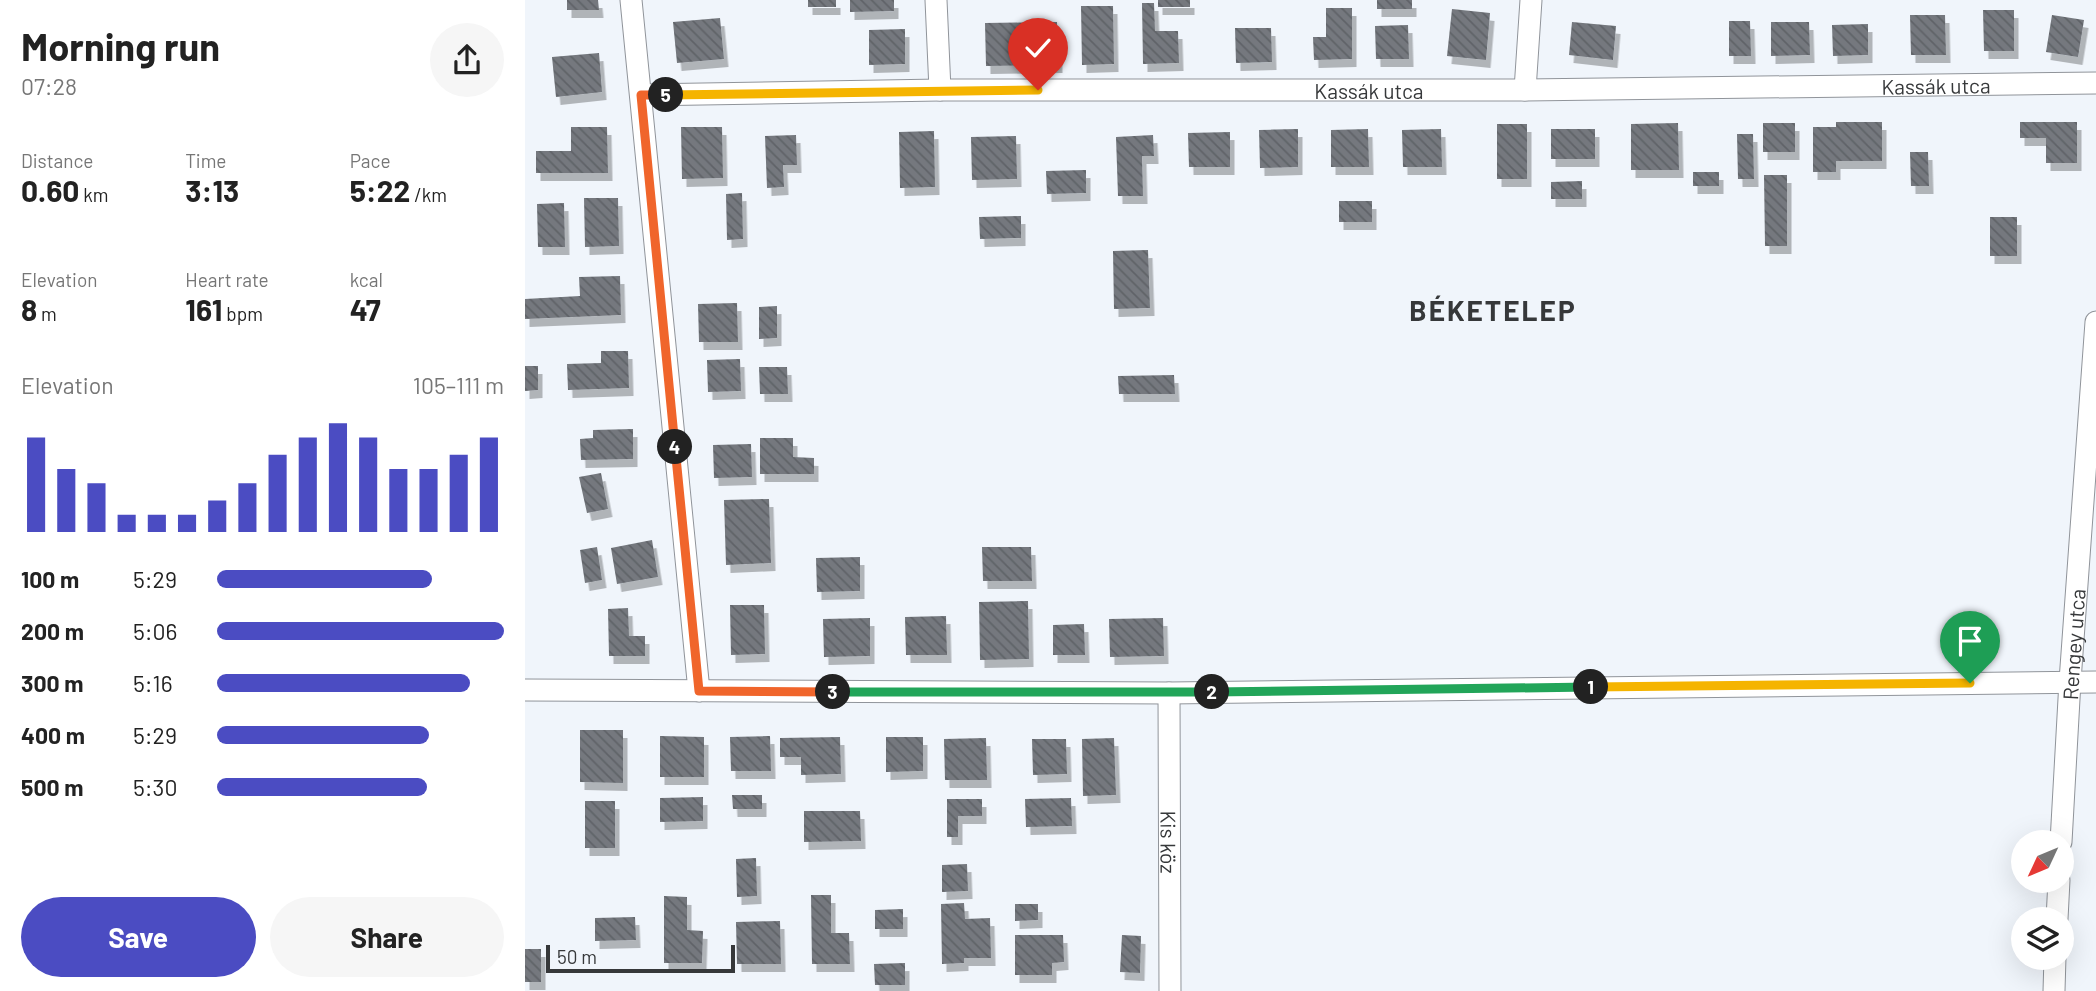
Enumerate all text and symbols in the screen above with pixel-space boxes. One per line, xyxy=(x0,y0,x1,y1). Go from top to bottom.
pin xyxy=(1008,18,1068,90)
text: Morning run xyxy=(21,23,220,69)
button: share xyxy=(430,23,504,97)
icon: check xyxy=(1019,29,1057,67)
text: 07:28 xyxy=(21,72,77,100)
street label: Kassák utca xyxy=(1881,72,1991,98)
pin: 5 xyxy=(649,78,683,112)
street label: Kassák utca xyxy=(1314,78,1424,103)
text: 5 xyxy=(660,83,671,106)
text: Distance xyxy=(21,149,93,172)
text: Time xyxy=(185,149,226,172)
text: Pace xyxy=(350,149,391,172)
text: 0.60 xyxy=(21,172,79,208)
text: 3:13 xyxy=(185,172,239,208)
text: 5:22 xyxy=(350,172,410,208)
text: km xyxy=(79,183,108,206)
text: /km xyxy=(410,183,447,206)
text: Elevation xyxy=(21,268,98,291)
text: Heart rate xyxy=(185,268,269,291)
text: kcal xyxy=(350,268,383,291)
text: 8 xyxy=(21,291,37,327)
text: 161 xyxy=(185,291,222,327)
text: 47 xyxy=(350,291,381,327)
district label: BÉKETELEP xyxy=(1409,293,1577,327)
text: m xyxy=(37,302,57,325)
text: bpm xyxy=(222,302,263,325)
text: Elevation xyxy=(21,371,114,399)
text: 105–111 m xyxy=(413,371,504,399)
pin: 4 xyxy=(657,430,693,464)
text: 4 xyxy=(669,435,680,458)
text: 100 m xyxy=(21,565,79,593)
text: 5:29 xyxy=(133,565,177,593)
street label: Rengey utca xyxy=(2056,588,2089,701)
pin xyxy=(1940,611,2000,683)
text: 200 m xyxy=(21,617,84,645)
text: 5:06 xyxy=(133,617,177,645)
icon: arrive xyxy=(1951,622,1989,660)
text: 300 m xyxy=(21,669,83,697)
text: 5:16 xyxy=(133,669,173,697)
pin: 1 xyxy=(1573,670,1609,704)
pin: 3 xyxy=(815,674,851,710)
pin: 2 xyxy=(1195,674,1229,710)
text: 1 xyxy=(1587,675,1594,698)
text: 3 xyxy=(827,680,838,703)
text: 2 xyxy=(1206,680,1217,703)
text: 400 m xyxy=(21,721,85,749)
text: 5:29 xyxy=(133,721,177,749)
text: 500 m xyxy=(21,773,83,801)
text: 5:30 xyxy=(133,773,177,801)
street label: Kis köz xyxy=(1157,810,1182,874)
north arrow xyxy=(2011,830,2074,892)
map controls xyxy=(2011,830,2074,970)
button: Save xyxy=(21,897,256,977)
button: Share xyxy=(270,897,504,977)
button: layers xyxy=(2011,907,2074,970)
scale bar xyxy=(546,942,735,974)
text: 50 m xyxy=(557,945,597,968)

